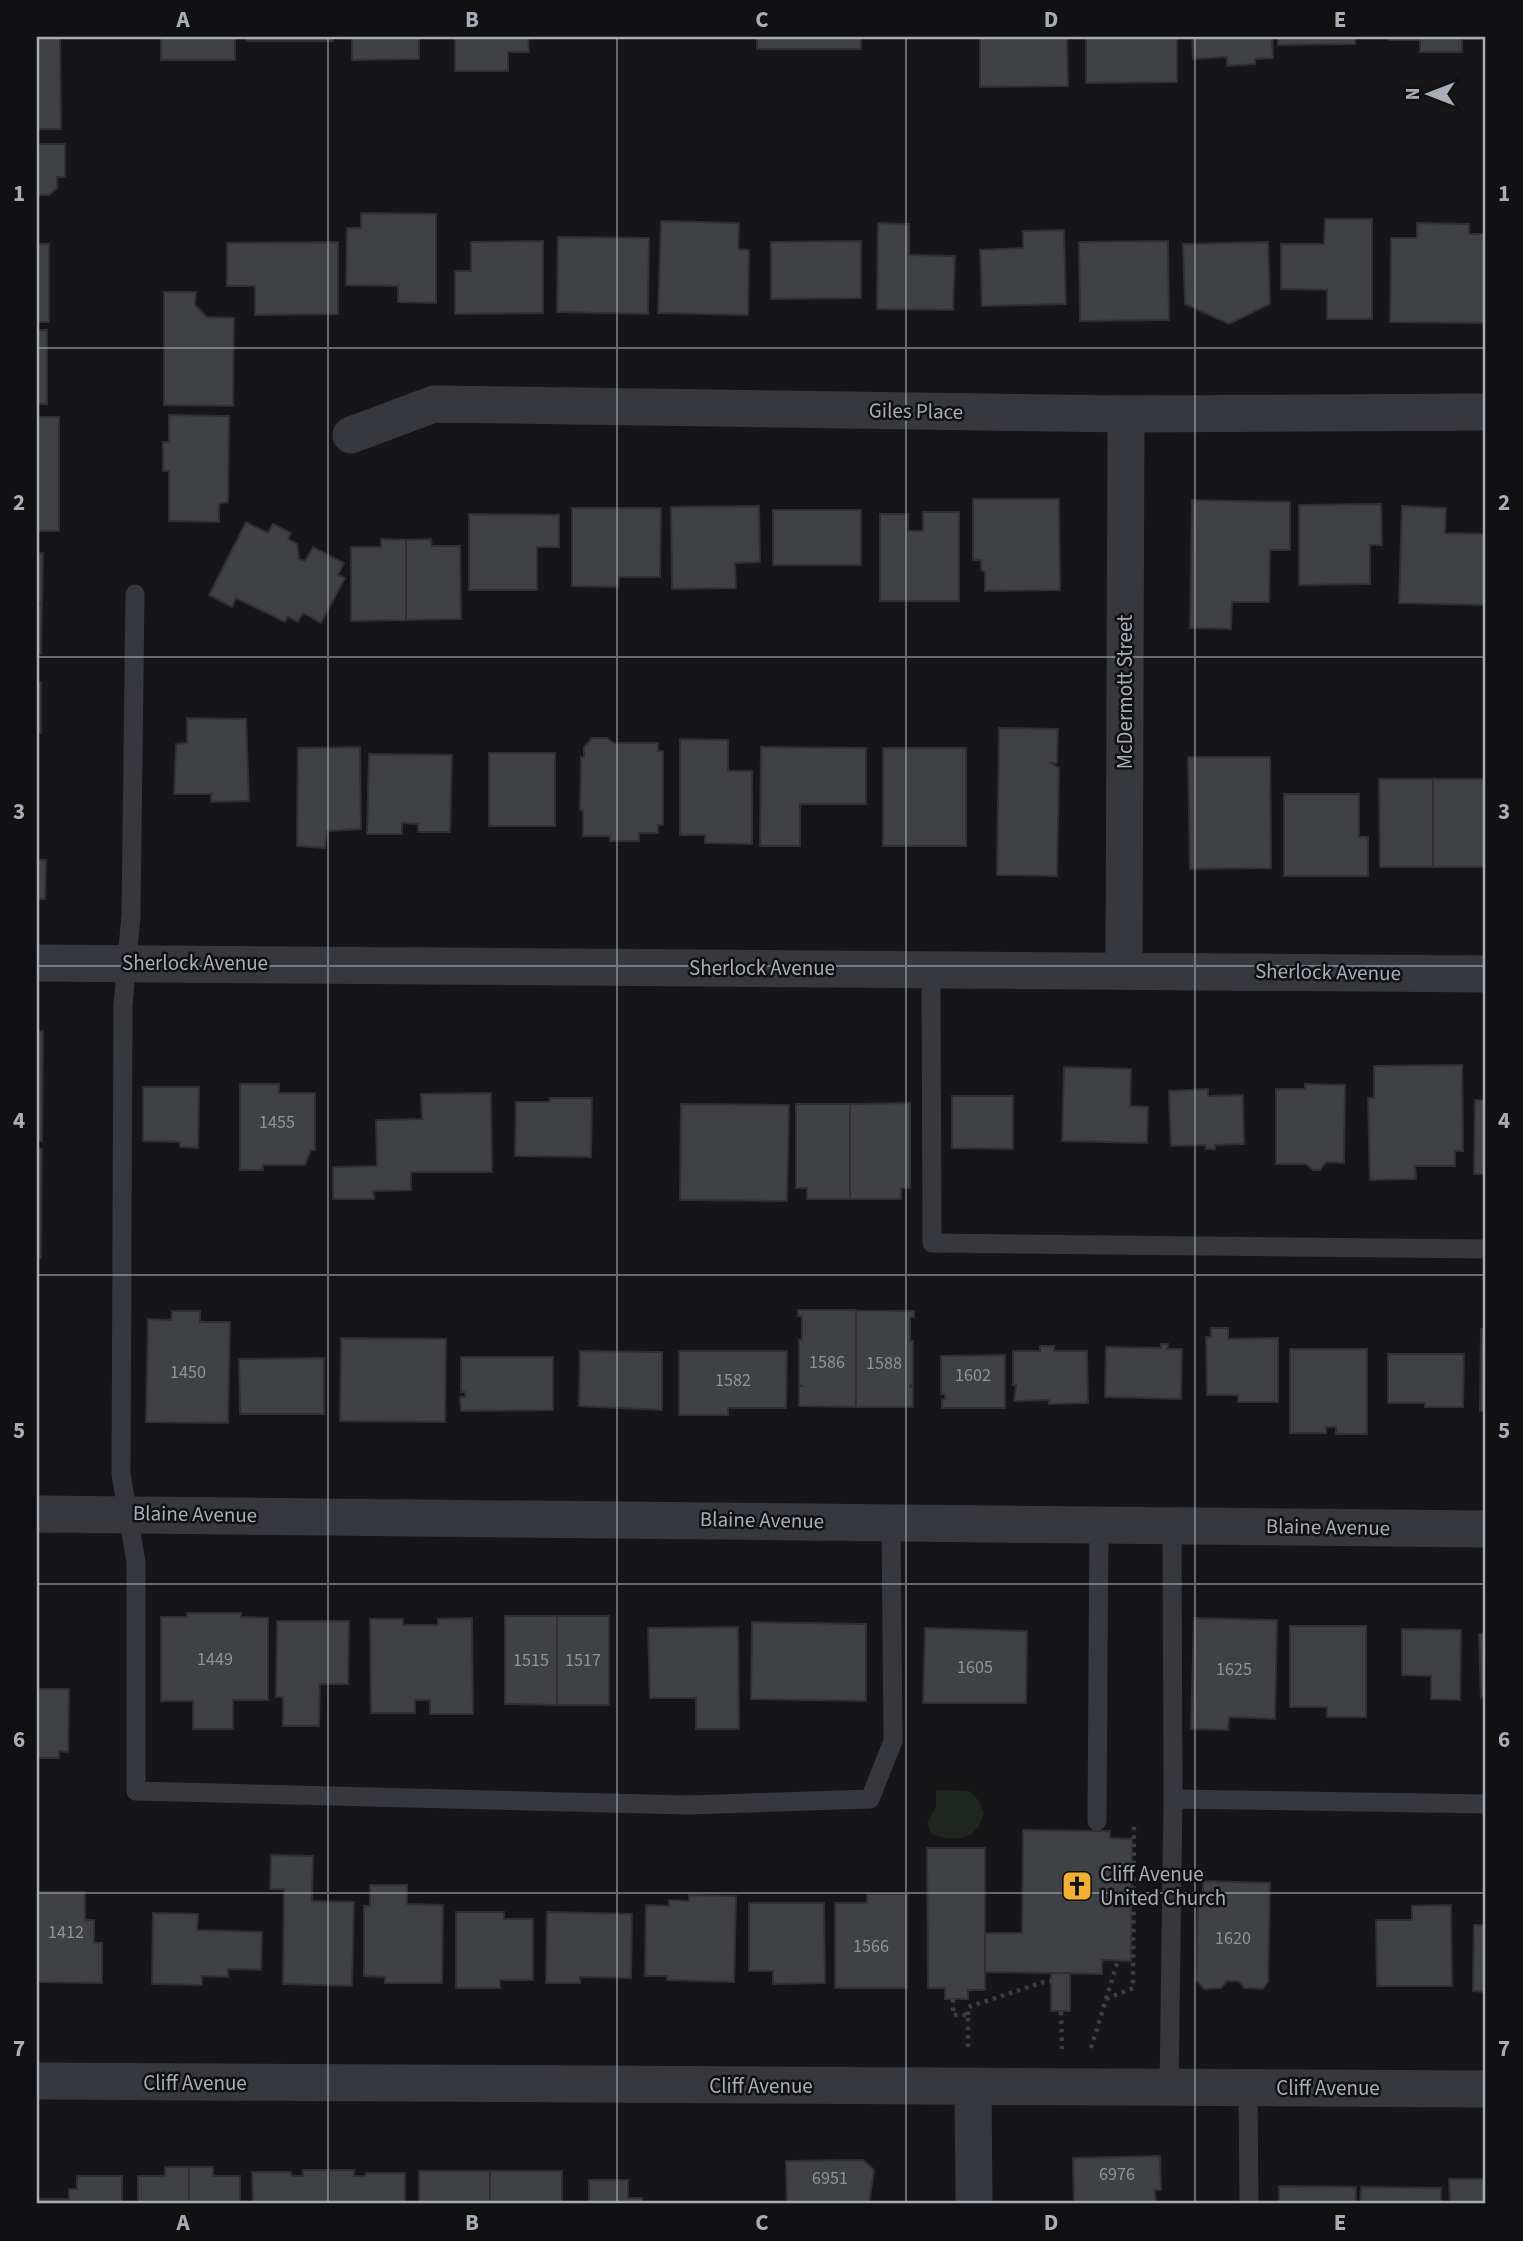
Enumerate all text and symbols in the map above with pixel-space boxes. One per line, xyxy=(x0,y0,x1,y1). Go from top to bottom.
text: A xyxy=(175,3,190,36)
text: B xyxy=(465,3,479,36)
text: C xyxy=(755,3,769,36)
text: D xyxy=(1044,3,1058,36)
text: E xyxy=(1334,3,1346,36)
north arrow xyxy=(1394,60,1464,130)
text: N xyxy=(1400,88,1427,100)
text: 1 xyxy=(13,177,25,210)
text: 1 xyxy=(1498,177,1510,210)
street label: Giles Place xyxy=(869,395,963,427)
text: 2 xyxy=(13,486,25,519)
text: 2 xyxy=(1498,486,1510,519)
street label: McDermott Street xyxy=(1110,615,1140,769)
text: 3 xyxy=(13,795,25,828)
text: 3 xyxy=(1498,795,1510,828)
street label: Sherlock Avenue xyxy=(122,948,268,978)
street label: Sherlock Avenue xyxy=(689,953,835,983)
street label: Sherlock Avenue xyxy=(1255,956,1401,988)
text: 4 xyxy=(13,1104,25,1137)
text: 4 xyxy=(1498,1104,1510,1137)
house number: 1455 xyxy=(259,1110,295,1135)
house number: 1586 xyxy=(809,1350,845,1375)
house number: 1588 xyxy=(866,1351,902,1376)
house number: 1450 xyxy=(170,1360,206,1385)
house number: 1602 xyxy=(955,1363,991,1388)
house number: 1582 xyxy=(715,1368,751,1393)
text: 5 xyxy=(13,1414,25,1447)
text: 5 xyxy=(1498,1414,1510,1447)
street label: Blaine Avenue xyxy=(133,1498,257,1530)
street label: Blaine Avenue xyxy=(700,1504,824,1536)
street label: Blaine Avenue xyxy=(1266,1511,1390,1543)
house number: 1449 xyxy=(197,1647,233,1672)
house number: 1515 xyxy=(513,1648,549,1673)
house number: 1517 xyxy=(565,1648,601,1673)
house number: 1605 xyxy=(957,1655,993,1680)
house number: 1625 xyxy=(1216,1657,1252,1682)
text: 6 xyxy=(13,1723,25,1756)
text: 6 xyxy=(1498,1723,1510,1756)
place label: Cliff Avenue United Church xyxy=(1100,1859,1226,1913)
church icon: Cliff Avenue United Church xyxy=(1060,1869,1094,1903)
house number: 1412 xyxy=(48,1920,84,1945)
house number: 1620 xyxy=(1215,1926,1251,1951)
house number: 1566 xyxy=(853,1934,889,1959)
text: 7 xyxy=(13,2032,25,2065)
text: 7 xyxy=(1498,2032,1510,2065)
street label: Cliff Avenue xyxy=(143,2068,247,2098)
street label: Cliff Avenue xyxy=(709,2071,813,2101)
street label: Cliff Avenue xyxy=(1276,2073,1380,2103)
house number: 6976 xyxy=(1099,2162,1135,2187)
house number: 6951 xyxy=(812,2166,848,2191)
text: A xyxy=(175,2206,190,2239)
text: B xyxy=(465,2206,479,2239)
text: C xyxy=(755,2206,769,2239)
text: D xyxy=(1044,2206,1058,2239)
text: E xyxy=(1334,2206,1346,2239)

